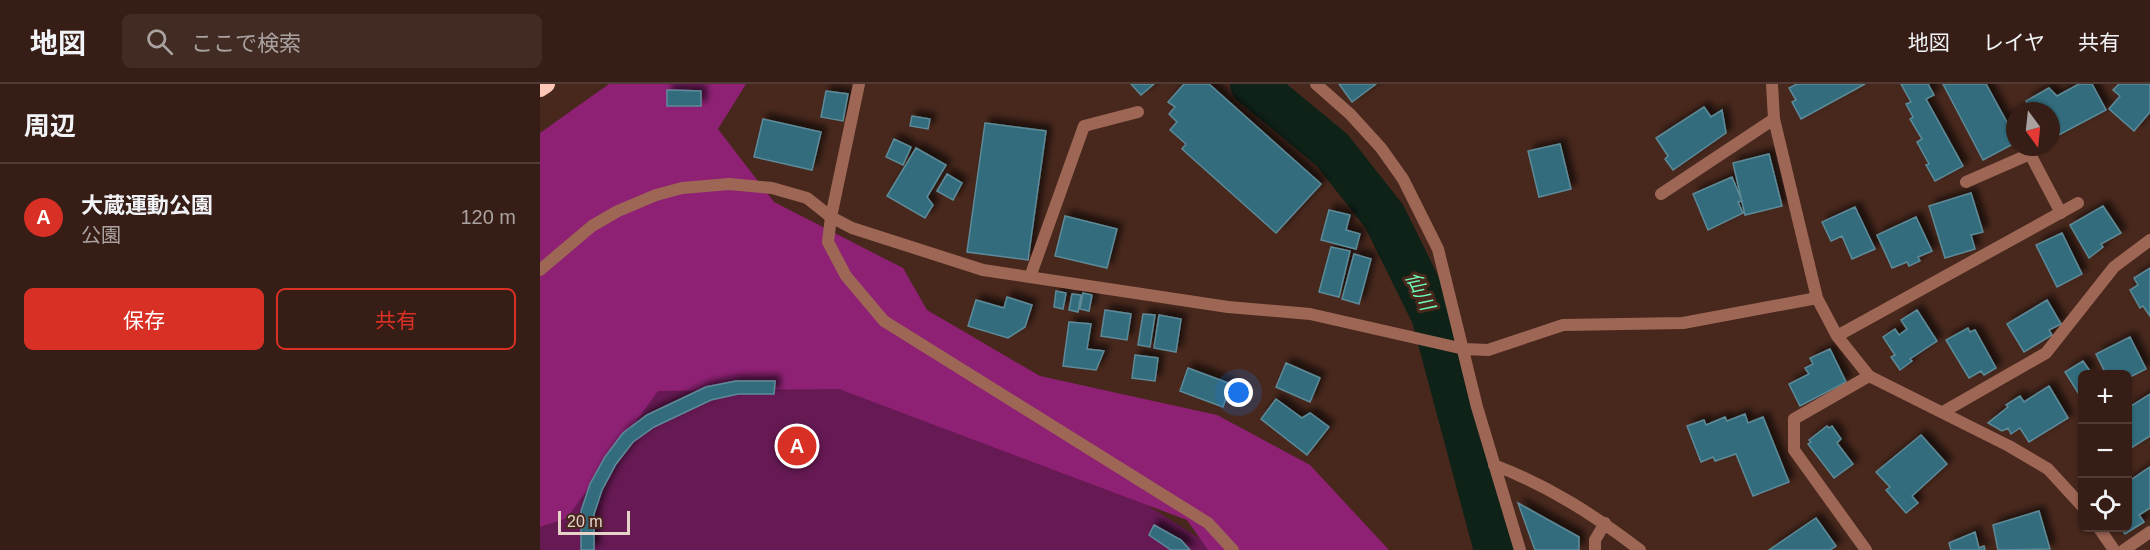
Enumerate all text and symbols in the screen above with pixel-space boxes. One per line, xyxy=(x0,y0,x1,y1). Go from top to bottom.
search box xyxy=(122,14,542,68)
icon: search xyxy=(143,25,176,58)
text: 地図 xyxy=(30,28,86,59)
text: ここで検索 xyxy=(191,31,301,56)
text: 地図 xyxy=(1908,31,1950,54)
text: レイヤ xyxy=(1983,31,2045,54)
text: 共有 xyxy=(2078,31,2120,54)
north arrow xyxy=(2006,102,2060,156)
text: 周辺 xyxy=(24,111,76,141)
text: 大蔵運動公園 xyxy=(81,193,213,218)
text: A xyxy=(36,206,51,228)
text: 120 m xyxy=(460,206,516,228)
text: 公園 xyxy=(81,224,121,246)
water label: 仙川 xyxy=(1401,268,1440,316)
button: 保存 xyxy=(24,288,264,350)
button: 共有 xyxy=(276,288,516,350)
map controls xyxy=(2078,370,2132,532)
button: + xyxy=(2078,370,2132,424)
your location xyxy=(1224,378,1253,407)
pin: A xyxy=(778,424,816,469)
button: − xyxy=(2078,424,2132,478)
button: locate xyxy=(2078,478,2132,532)
scale bar xyxy=(558,508,630,536)
text: 20 m xyxy=(567,513,603,530)

